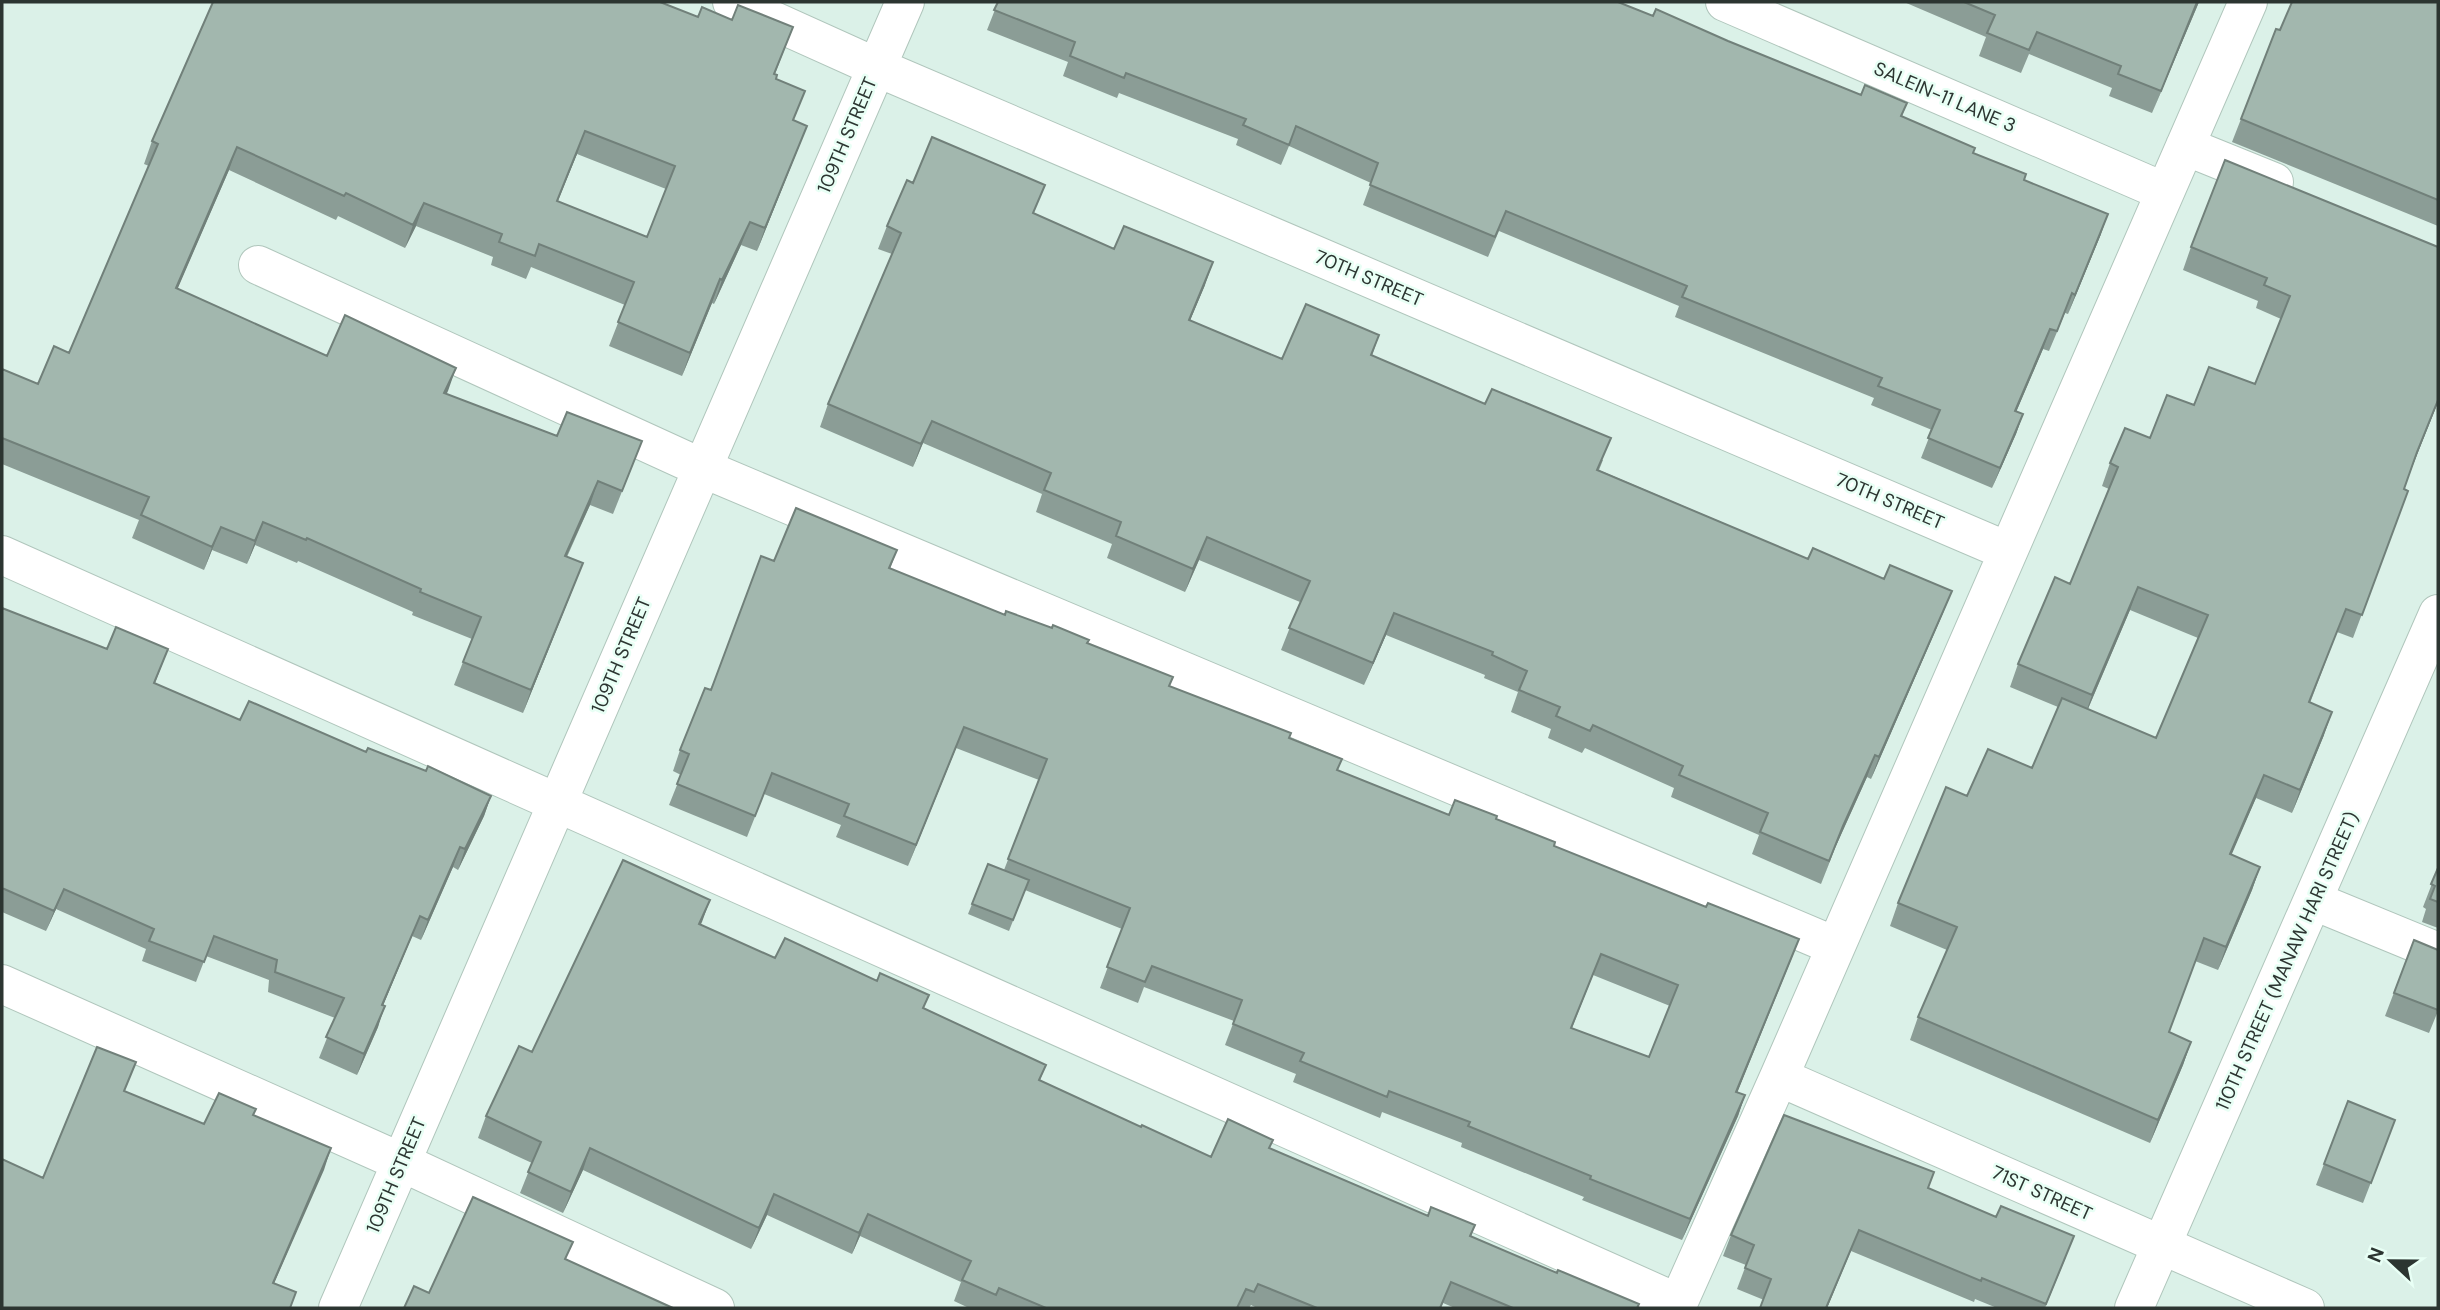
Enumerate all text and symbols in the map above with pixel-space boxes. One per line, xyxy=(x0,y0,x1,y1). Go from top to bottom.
street label: SALEIN-11 LANE 3 xyxy=(1870,56,2020,138)
street label: 109TH STREET xyxy=(811,73,883,197)
street label: 70TH STREET xyxy=(1311,244,1427,312)
street label: 70TH STREET xyxy=(1832,467,1948,535)
street label: 109TH STREET xyxy=(585,593,657,717)
street label: 110TH STREET (MANAW HARI STREET) xyxy=(2210,808,2364,1114)
street label: 109TH STREET xyxy=(360,1113,432,1237)
street label: 71ST STREET xyxy=(1988,1160,2096,1226)
north arrow xyxy=(2356,1226,2426,1296)
text: N xyxy=(2362,1244,2390,1266)

